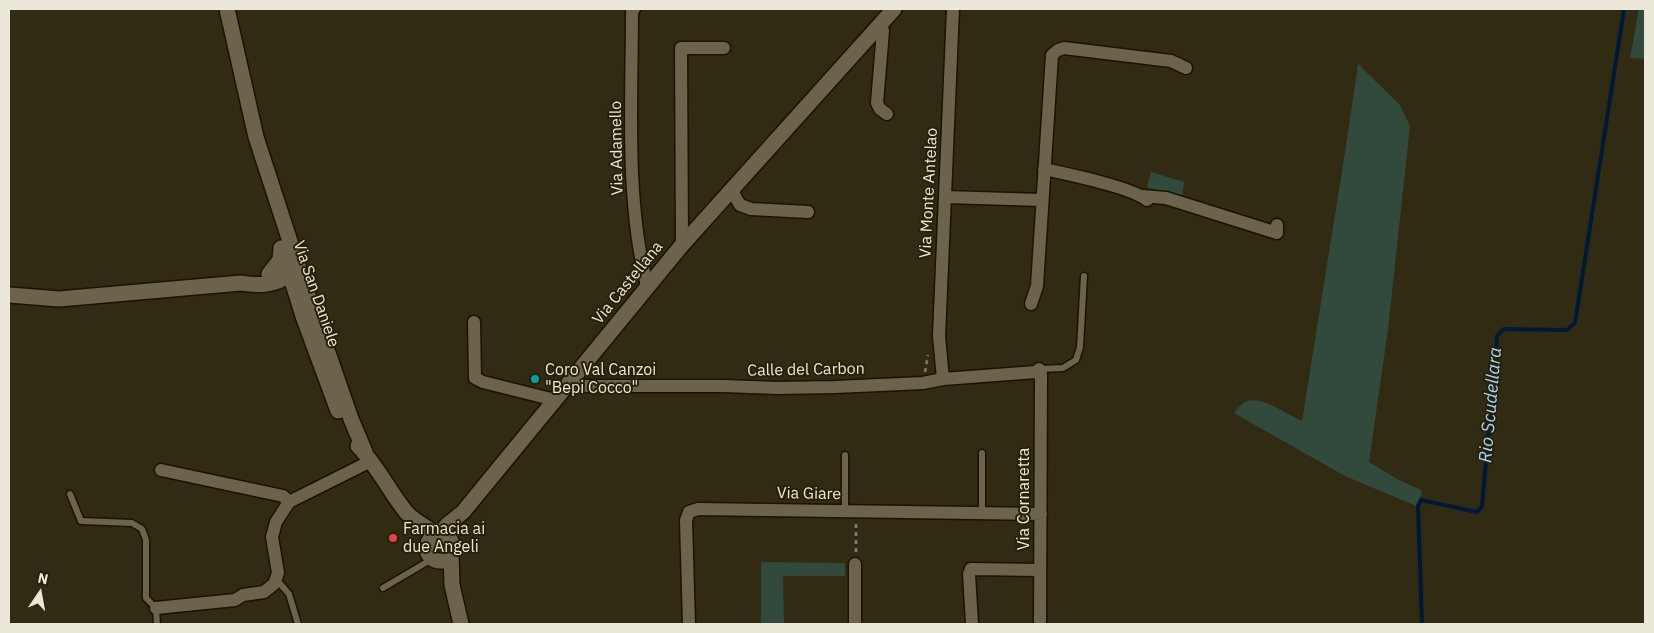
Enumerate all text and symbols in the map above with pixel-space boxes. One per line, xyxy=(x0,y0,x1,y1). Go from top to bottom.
street label: Via Adamello xyxy=(607,101,627,195)
street label: Via Monte Antelao xyxy=(916,127,942,259)
street label: Via San Daniele xyxy=(289,238,343,350)
street label: Via Castellana xyxy=(589,238,667,328)
water label: Rio Scudellara xyxy=(1475,346,1507,464)
street label: Calle del Carbon xyxy=(747,359,865,381)
place label: Coro Val Canzoi "Bepi Cocco" xyxy=(545,360,656,398)
marker: Coro Val Canzoi "Bepi Cocco" xyxy=(529,373,541,385)
street label: Via Cornaretta xyxy=(1014,448,1034,550)
street label: Via Giare xyxy=(777,484,841,504)
place label: Farmacia ai due Angeli xyxy=(403,519,485,557)
marker: Farmacia ai due Angeli xyxy=(387,532,399,544)
north arrow xyxy=(15,568,65,618)
text: N xyxy=(36,568,50,588)

